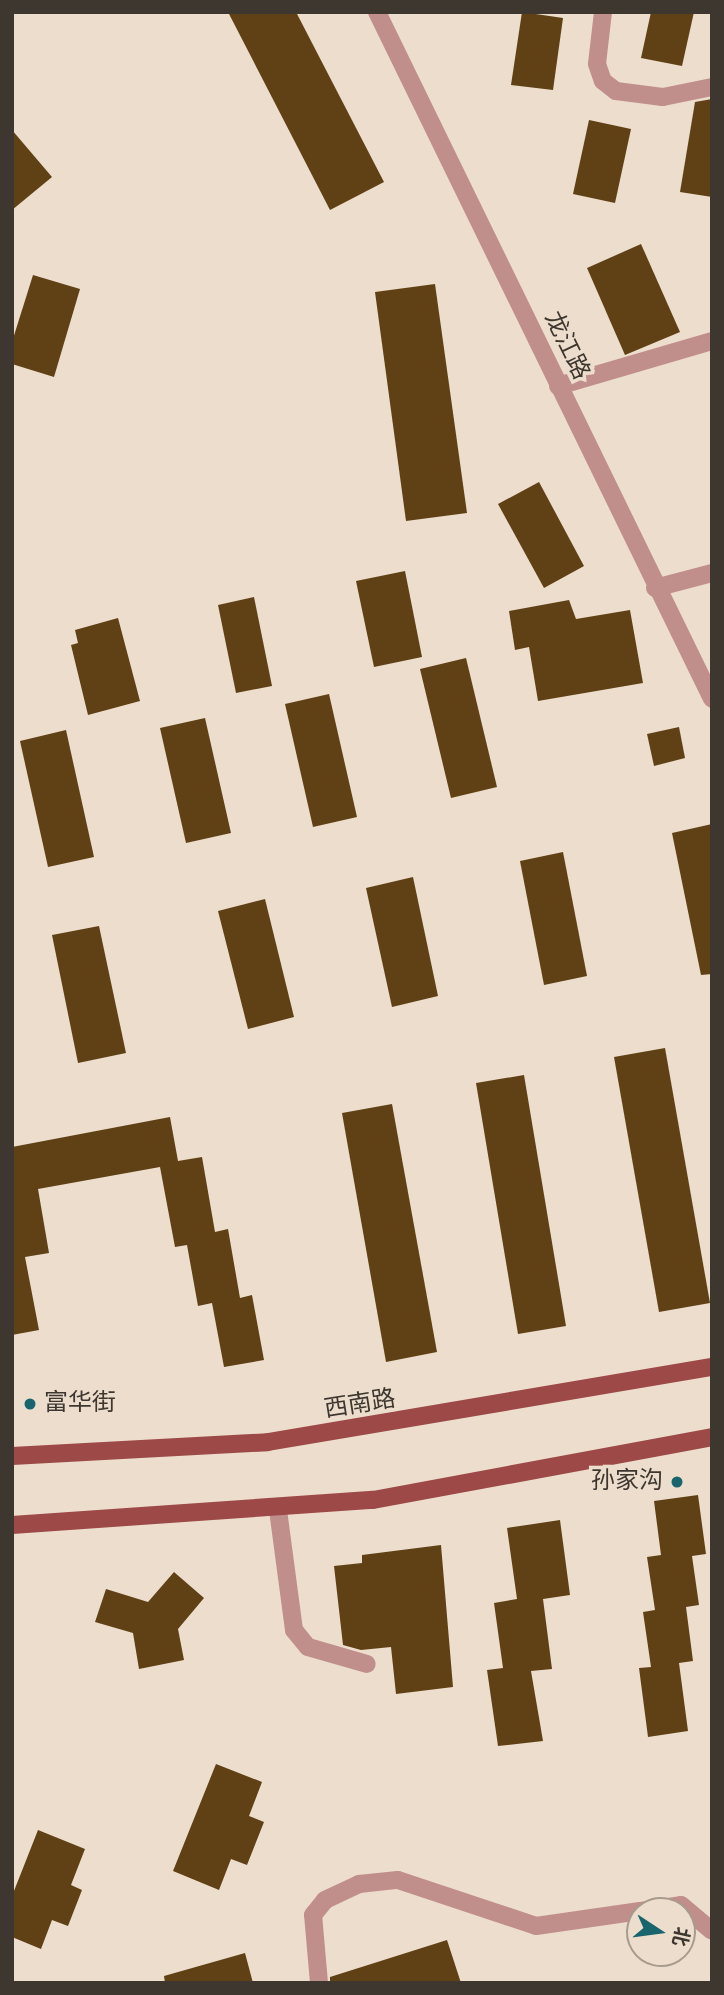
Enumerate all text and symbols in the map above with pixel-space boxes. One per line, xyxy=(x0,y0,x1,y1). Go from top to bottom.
street label: 龙江路 xyxy=(537,307,595,385)
street label: 西南路 xyxy=(322,1385,398,1425)
place label: 富华街 xyxy=(44,1390,116,1418)
marker: 富华街 xyxy=(22,1396,38,1412)
place label: 孙家沟 xyxy=(591,1468,663,1496)
marker: 孙家沟 xyxy=(669,1474,685,1490)
north arrow xyxy=(626,1897,696,1967)
text: 北 xyxy=(664,1924,696,1949)

